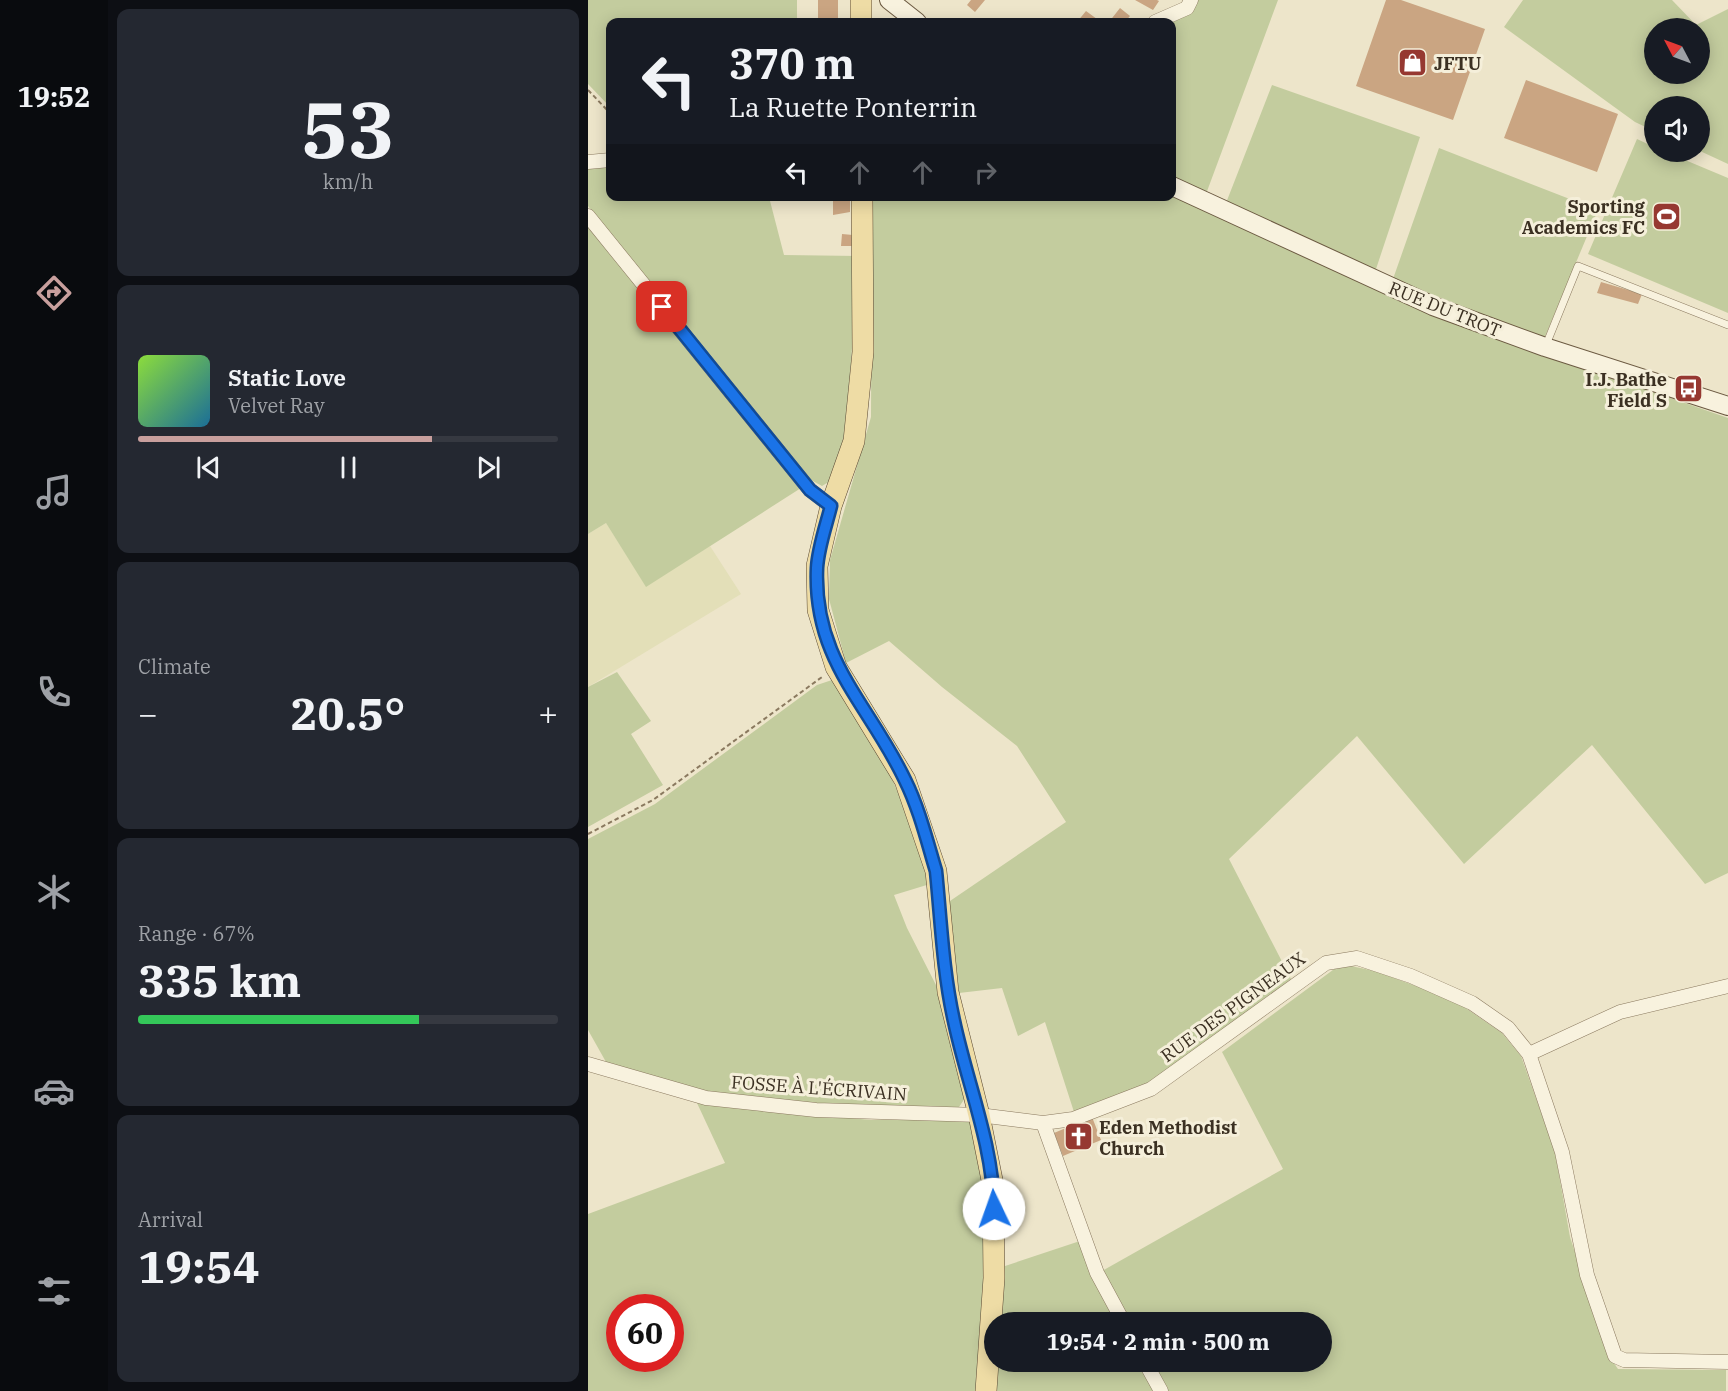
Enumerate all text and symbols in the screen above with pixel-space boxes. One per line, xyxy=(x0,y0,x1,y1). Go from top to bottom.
north arrow xyxy=(1644,18,1710,84)
map controls xyxy=(1644,18,1710,162)
text: 370 m xyxy=(729,36,855,91)
icon: left xyxy=(630,42,708,120)
shop icon: JFTU xyxy=(1397,47,1429,79)
place label: JFTU xyxy=(1434,52,1482,75)
text: 53 xyxy=(301,78,395,179)
text: 19:52 xyxy=(18,79,90,114)
text: La Ruette Ponterrin xyxy=(729,89,977,124)
button: sound xyxy=(1644,96,1710,162)
icon: left xyxy=(780,156,813,189)
icon: ahead xyxy=(843,156,876,189)
icon: ahead xyxy=(906,156,939,189)
icon: right xyxy=(969,156,1002,189)
text: km/h xyxy=(323,168,373,195)
place label: Sporting Academics FC xyxy=(1522,195,1646,239)
sports icon: Sporting Academics FC xyxy=(1650,200,1682,232)
icon: directions xyxy=(33,272,75,314)
street label: RUE DU TROT xyxy=(1385,276,1505,342)
pin xyxy=(636,281,687,332)
icon: arrive xyxy=(645,290,678,323)
text: Static Love xyxy=(228,363,346,392)
place label: I.J. Bathe Field S xyxy=(1586,368,1667,412)
bus stop icon: I.J. Bathe Field S xyxy=(1672,373,1704,405)
text: Velvet Ray xyxy=(228,392,325,419)
icon: previous xyxy=(192,451,225,484)
icon: pause xyxy=(332,451,365,484)
icon: next xyxy=(472,451,505,484)
icon: music xyxy=(33,471,75,513)
text: Climate xyxy=(138,653,211,680)
icon: phone xyxy=(33,671,75,713)
text: 20.5° xyxy=(291,684,405,742)
text: − xyxy=(138,692,158,735)
text: + xyxy=(538,692,558,735)
icon: climate xyxy=(33,871,75,913)
text: Range · 67% xyxy=(138,920,255,947)
street label: RUE DES PIGNEAUX xyxy=(1156,947,1310,1067)
text: 335 km xyxy=(138,951,301,1009)
icon: car xyxy=(33,1070,75,1112)
street label: FOSSE À L'ÉCRIVAIN xyxy=(730,1070,908,1106)
place label: Eden Methodist Church xyxy=(1099,1116,1237,1160)
church icon: Eden Methodist Church xyxy=(1062,1121,1094,1153)
position arrow xyxy=(962,1177,1026,1241)
text: Arrival xyxy=(138,1206,203,1233)
text: 19:54 xyxy=(138,1237,260,1295)
icon: filters xyxy=(33,1270,75,1312)
speed limit sign: 60 xyxy=(606,1294,684,1372)
text: 19:54 · 2 min · 500 m xyxy=(1046,1327,1270,1356)

